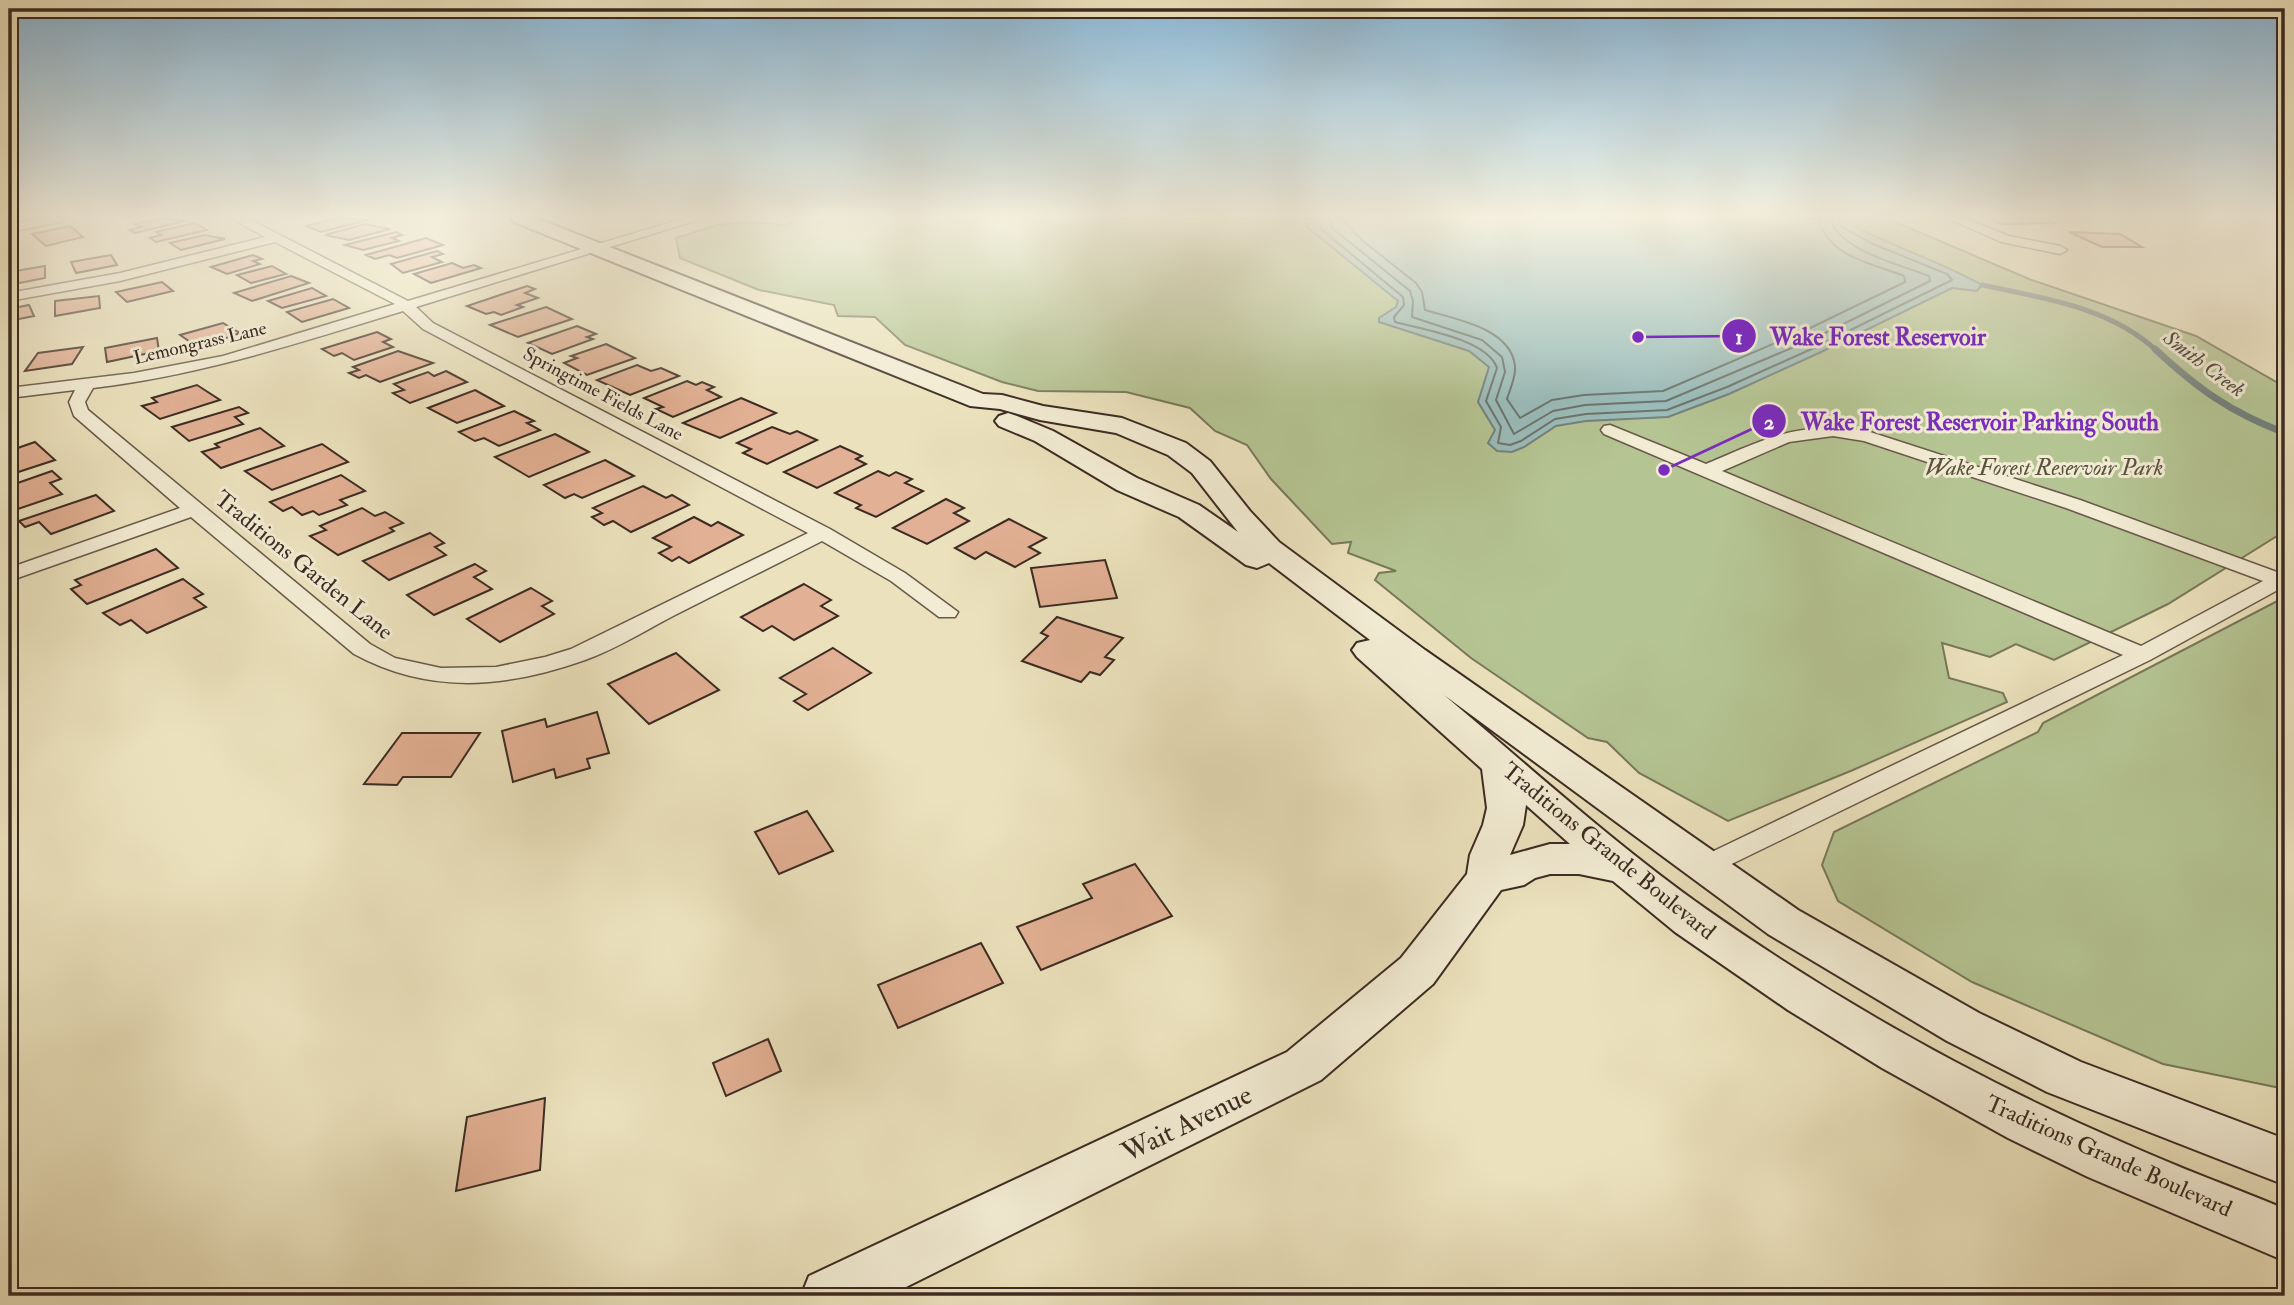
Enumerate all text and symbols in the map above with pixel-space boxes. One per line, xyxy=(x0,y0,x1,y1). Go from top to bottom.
callout: Wake Forest Reservoir xyxy=(1721,314,2000,359)
street label: Lemongrass Lane xyxy=(131,316,269,370)
text: Wake Forest Reservoir xyxy=(1769,322,1987,353)
text: 1 xyxy=(1735,324,1743,351)
water label: Smith Creek xyxy=(2157,324,2250,403)
street label: Springtime Fields Lane xyxy=(518,342,687,447)
callout: Wake Forest Reservoir Parking South xyxy=(1752,399,2172,444)
text: Wake Forest Reservoir Parking South xyxy=(1800,407,2159,438)
text: 2 xyxy=(1764,409,1775,436)
park label: Wake Forest Reservoir Park xyxy=(1925,453,2163,482)
street label: Traditions Garden Lane xyxy=(209,484,399,646)
street label: Traditions Grande Boulevard xyxy=(1496,756,1722,946)
street label: Wait Avenue xyxy=(1115,1077,1258,1171)
street label: Traditions Grande Boulevard xyxy=(1981,1089,2237,1223)

